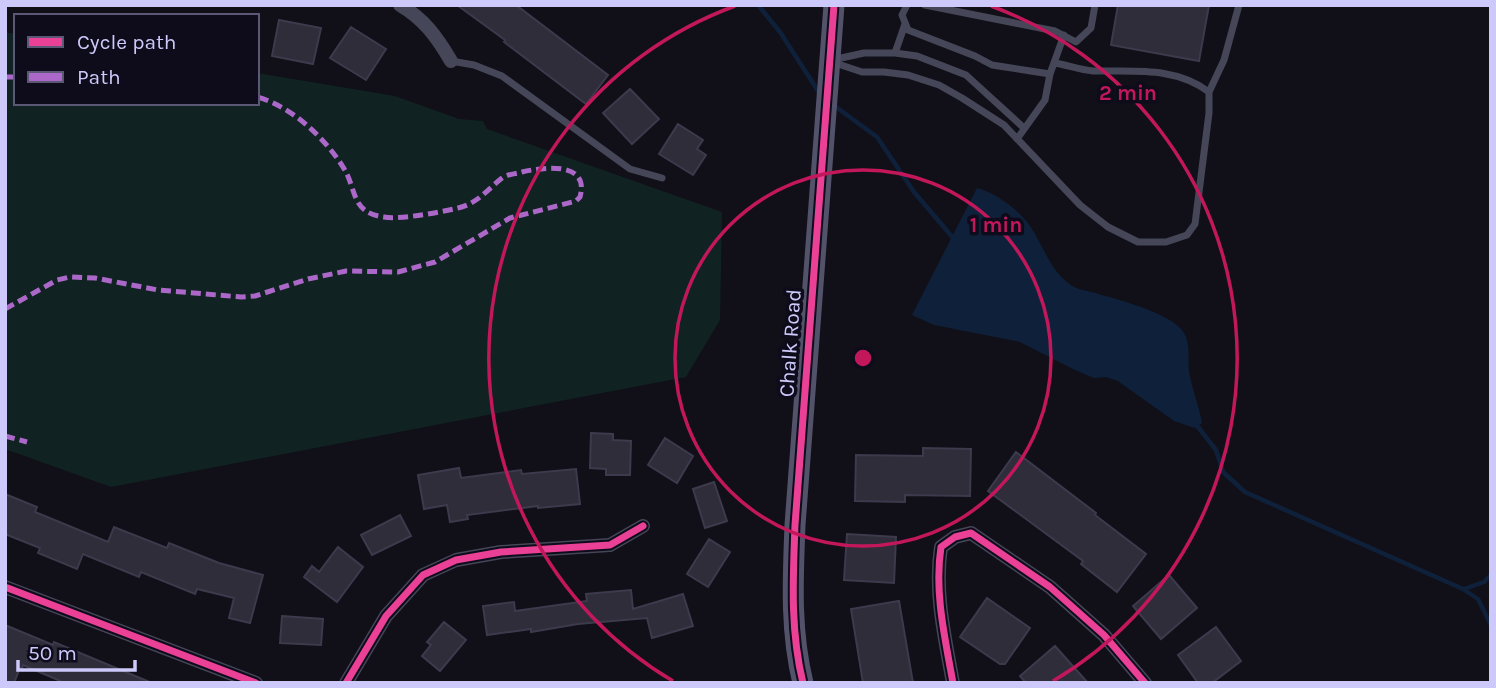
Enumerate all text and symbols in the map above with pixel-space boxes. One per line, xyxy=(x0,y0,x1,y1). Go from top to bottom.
legend xyxy=(14,14,259,105)
text: Cycle path xyxy=(77,30,177,54)
text: Path xyxy=(77,65,121,89)
text: 2 min xyxy=(1099,81,1157,105)
text: 1 min xyxy=(970,213,1022,237)
street label: Chalk Road xyxy=(774,288,806,398)
centre of rings xyxy=(851,346,875,370)
scale bar xyxy=(18,628,135,672)
text: 50 m xyxy=(28,641,77,665)

